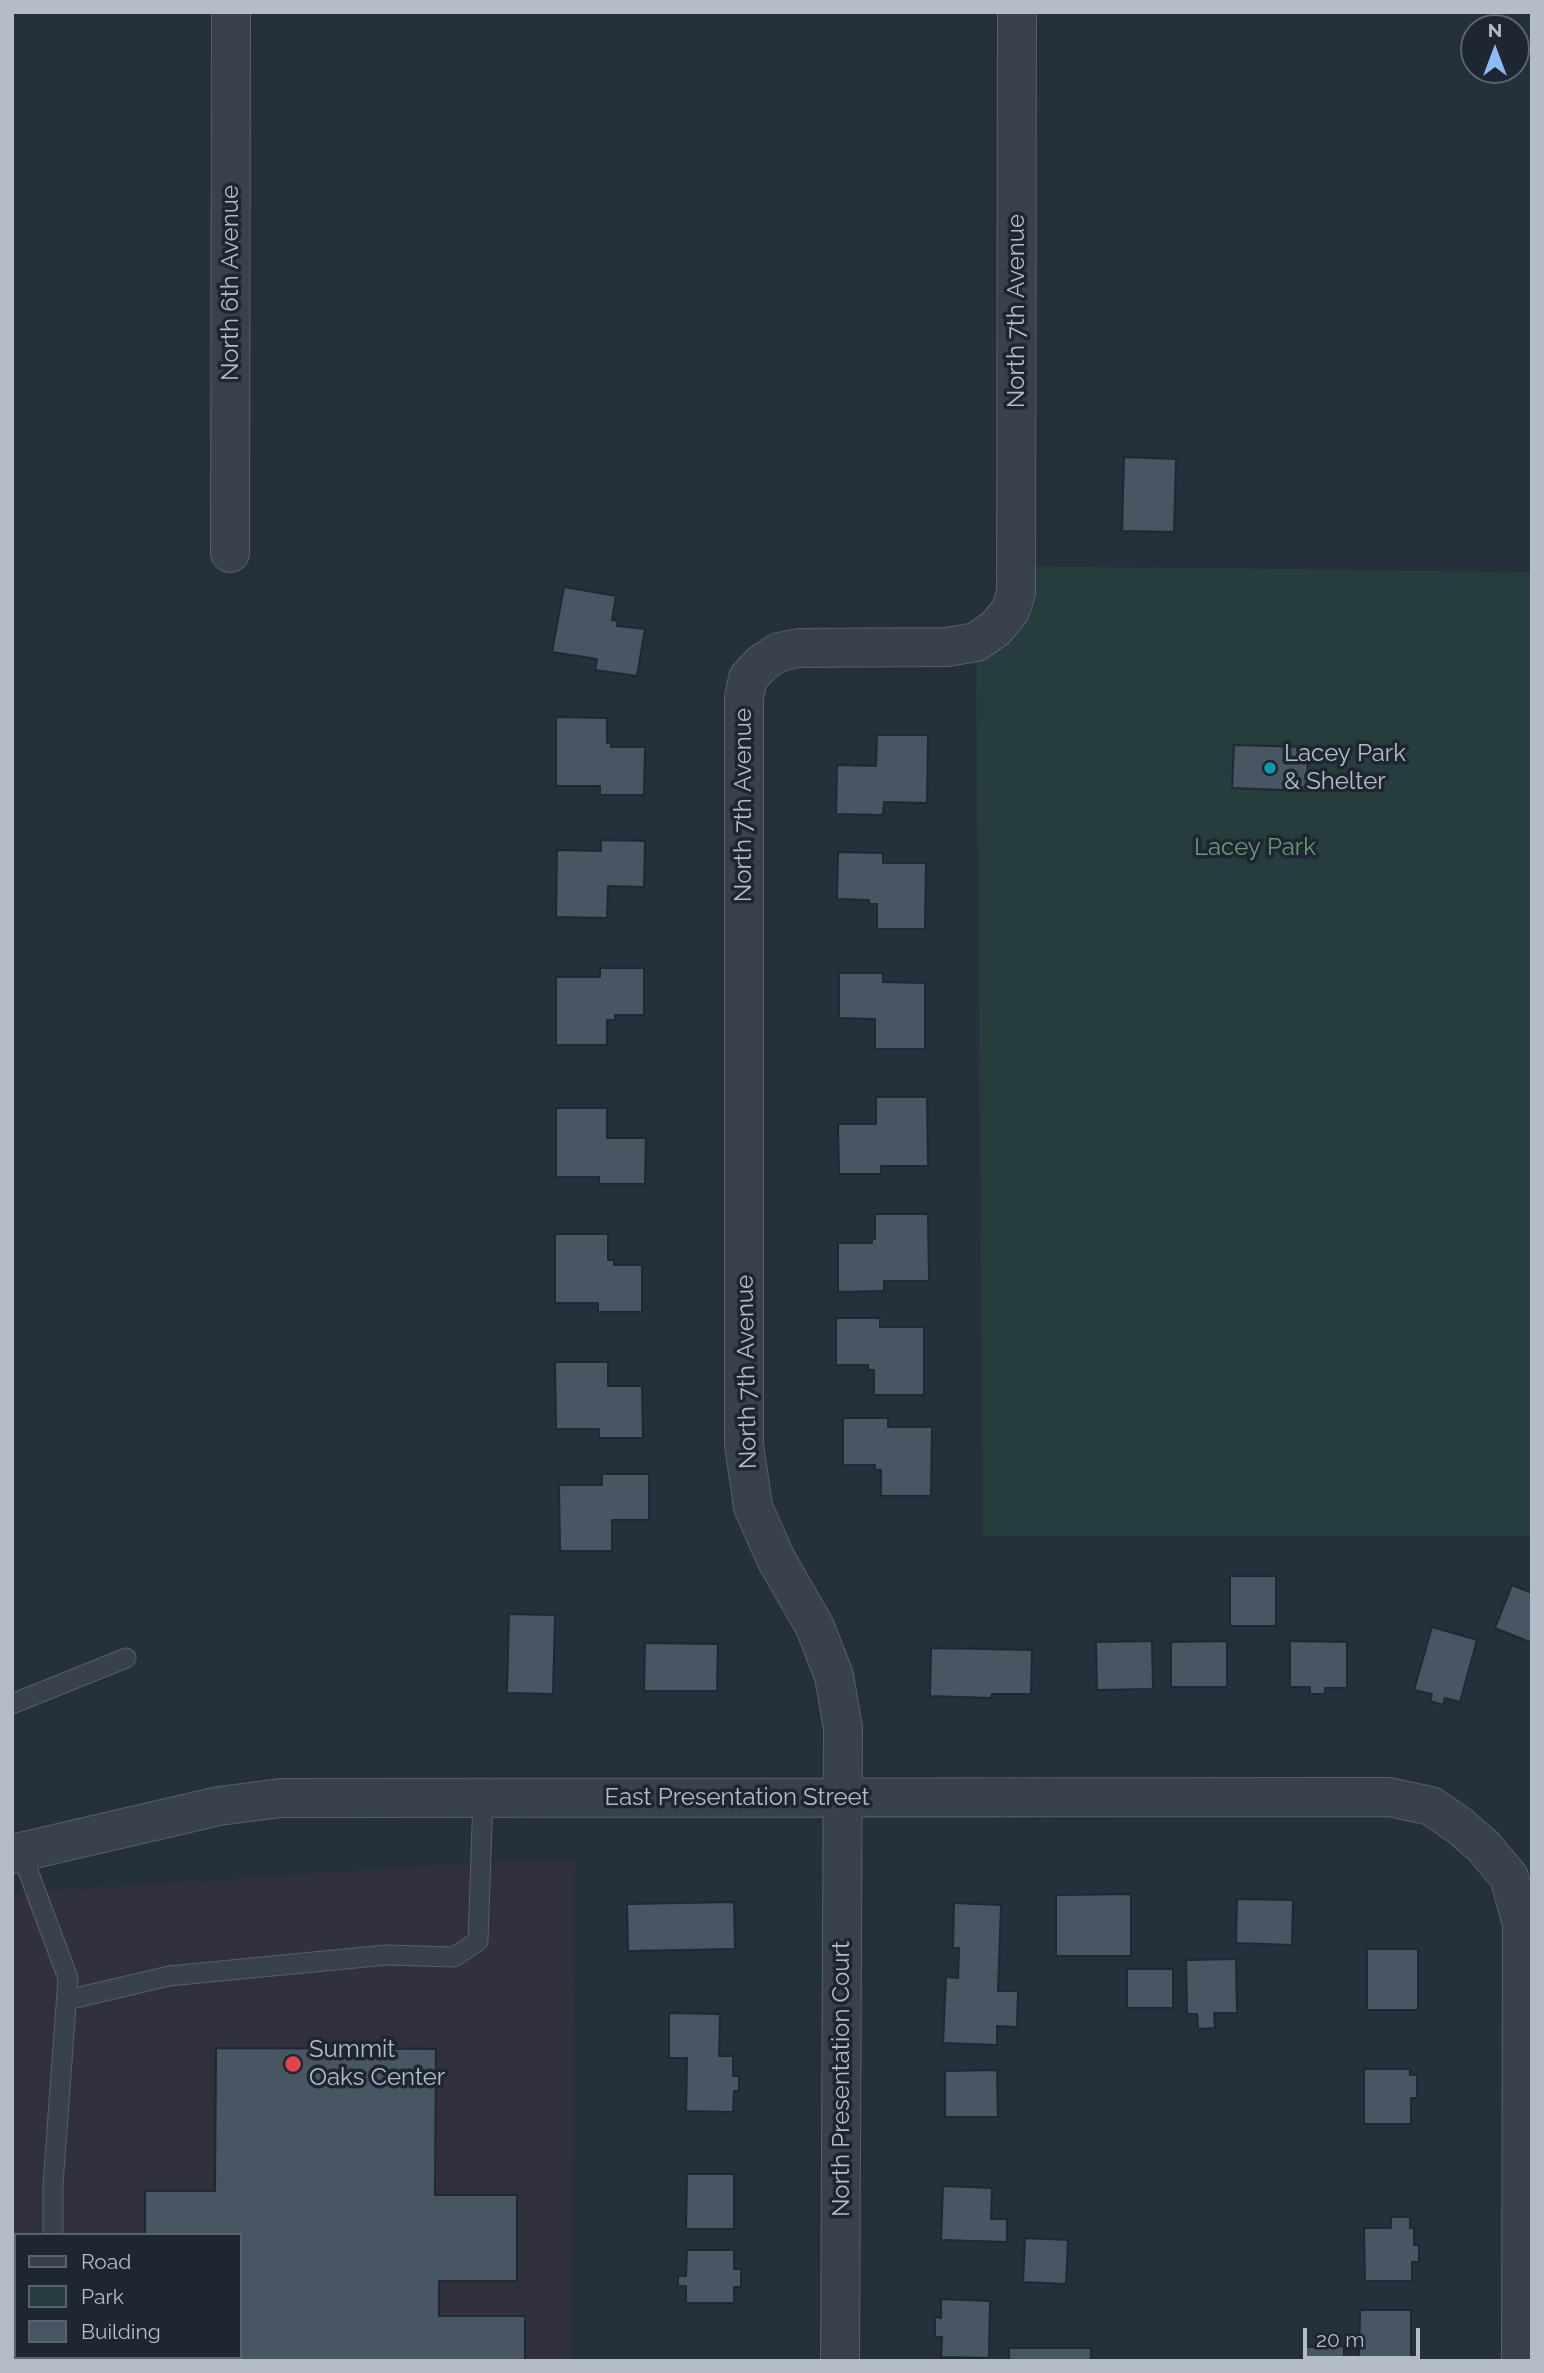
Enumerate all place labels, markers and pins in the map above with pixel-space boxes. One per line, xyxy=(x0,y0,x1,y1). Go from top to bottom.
place label: Lacey Park & Shelter xyxy=(1284,740,1406,796)
marker: Lacey Park & Shelter xyxy=(1262,760,1278,776)
place label: Summit Oaks Center xyxy=(309,2036,445,2092)
marker: Summit Oaks Center xyxy=(283,2054,303,2074)

